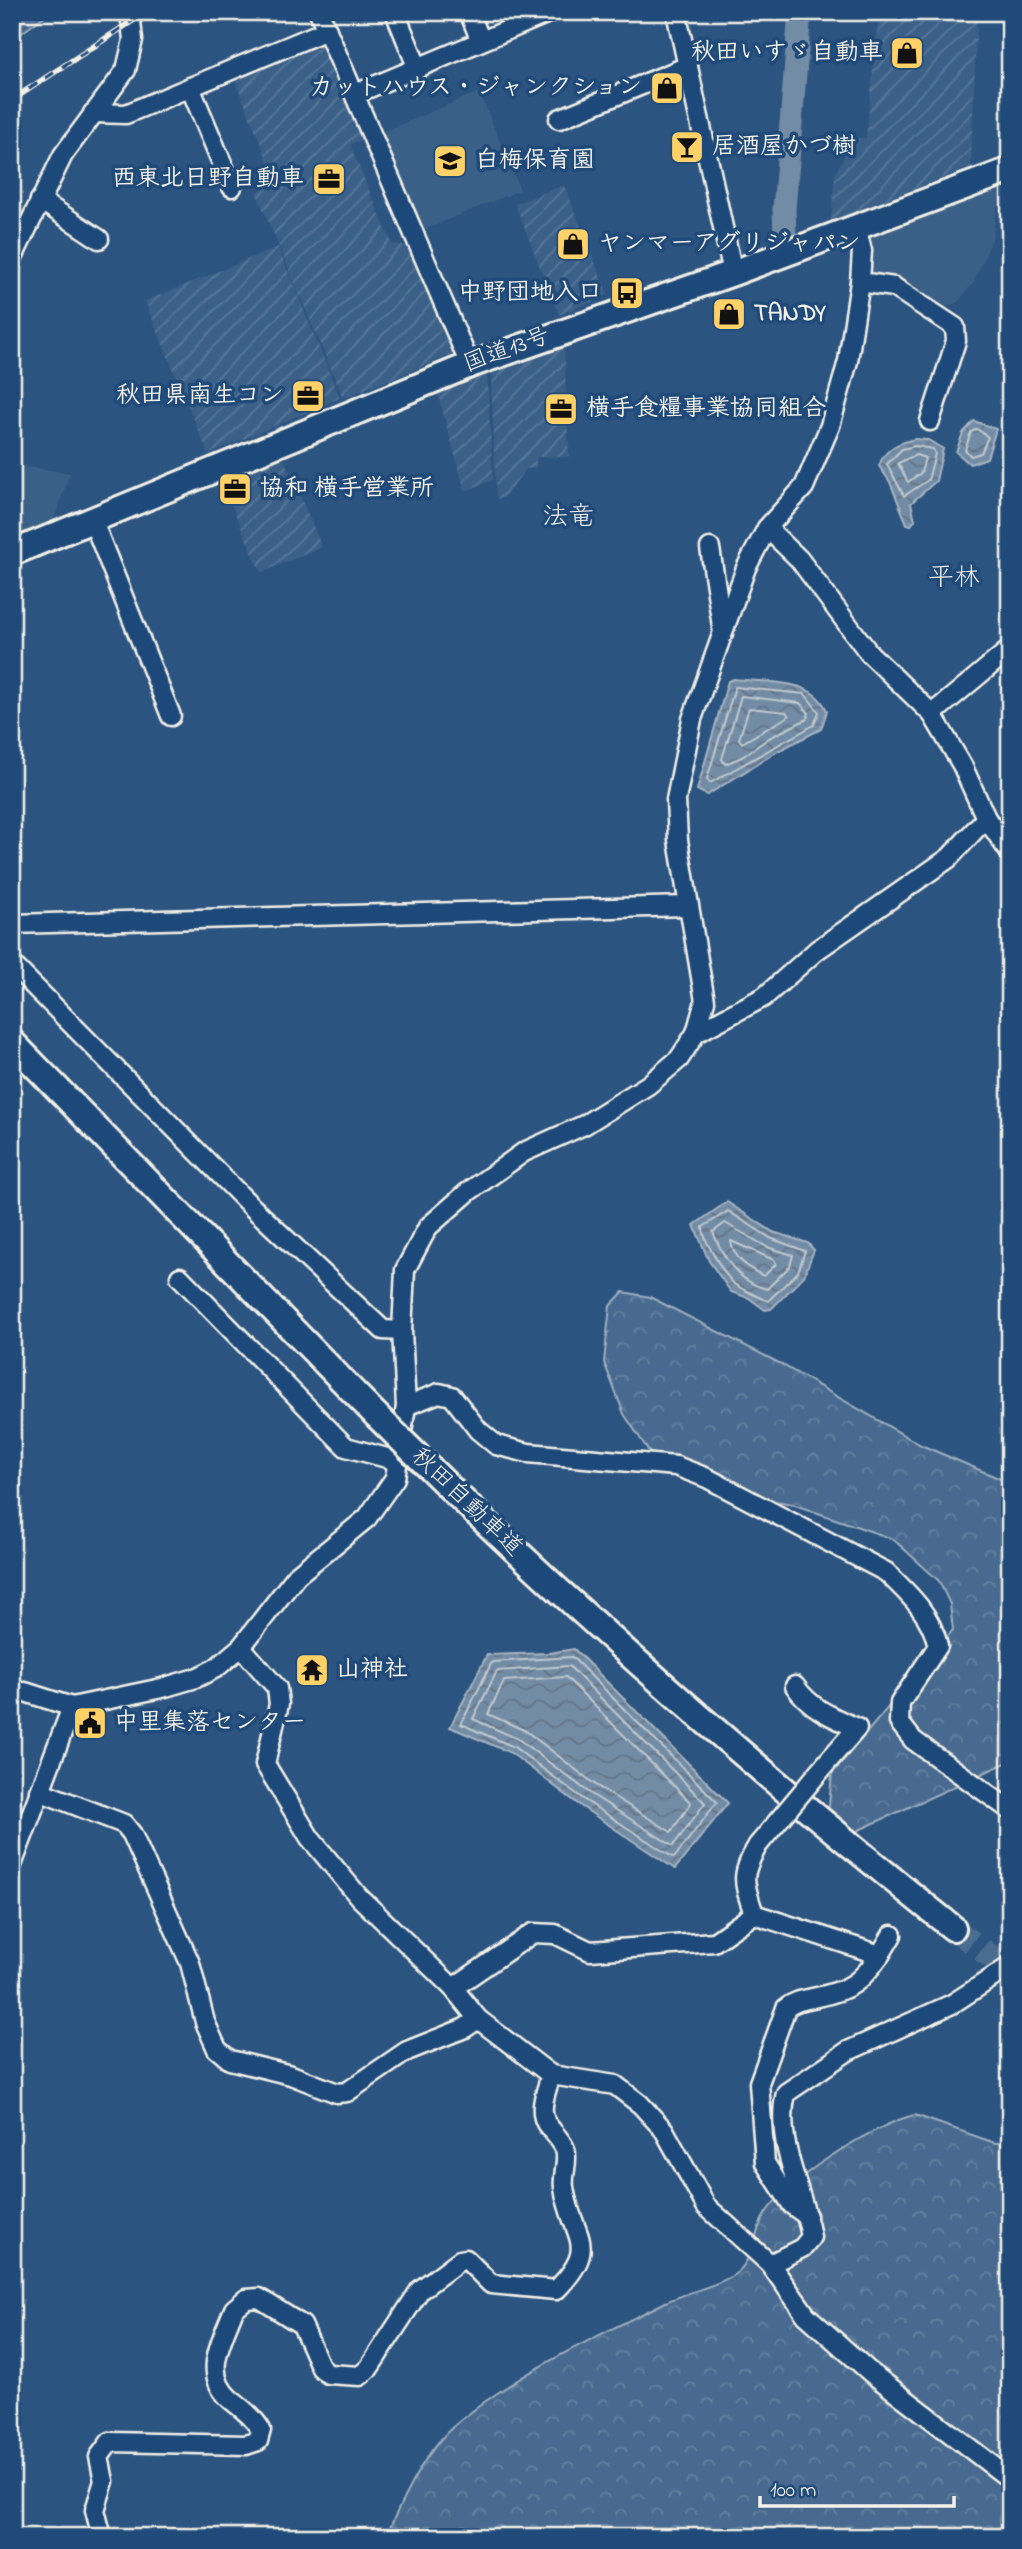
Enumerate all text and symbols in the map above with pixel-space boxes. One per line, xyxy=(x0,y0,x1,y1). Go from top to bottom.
shop icon: 秋田いすゞ自動車 xyxy=(888,34,926,72)
place label: 秋田いすゞ自動車 xyxy=(691,36,883,71)
shop icon: カットハウス・ジャンクション xyxy=(648,69,686,107)
place label: カットハウス・ジャンクション xyxy=(309,71,642,106)
bar icon: 居酒屋かづ樹 xyxy=(668,128,706,166)
place label: 居酒屋かづ樹 xyxy=(712,130,856,165)
school or university icon: 白梅保育園 xyxy=(431,142,469,180)
place label: 白梅保育園 xyxy=(475,144,595,179)
office icon: 西東北日野自動車 xyxy=(310,160,348,198)
place label: 西東北日野自動車 xyxy=(112,162,304,197)
shop icon: ヤンマーアグリジャパン xyxy=(554,225,592,263)
place label: ヤンマーアグリジャパン xyxy=(598,227,861,262)
bus stop icon: 中野団地入口 xyxy=(608,274,646,312)
place label: 中野団地入口 xyxy=(458,276,602,311)
shop icon: TANDY xyxy=(710,295,748,333)
place label: TANDY xyxy=(754,297,827,332)
street label: 国道13号 xyxy=(459,319,555,383)
office icon: 秋田県南生コン xyxy=(289,377,327,415)
place label: 秋田県南生コン xyxy=(116,379,284,414)
office icon: 横手食糧事業協同組合 xyxy=(542,390,580,428)
place label: 横手食糧事業協同組合 xyxy=(586,392,826,427)
office icon: 協和 横手営業所 xyxy=(216,470,254,508)
place label: 協和 横手営業所 xyxy=(260,472,434,507)
district label: 法竜 xyxy=(542,499,594,537)
district label: 平林 xyxy=(928,560,980,598)
street label: 秋田自動車道 xyxy=(402,1440,530,1566)
temple icon: 山神社 xyxy=(293,1651,331,1689)
place label: 山神社 xyxy=(336,1653,408,1688)
public building icon: 中里集落センター xyxy=(71,1704,109,1742)
place label: 中里集落センター xyxy=(114,1706,306,1741)
scale bar xyxy=(760,2465,954,2509)
text: 100 m xyxy=(770,2476,816,2506)

